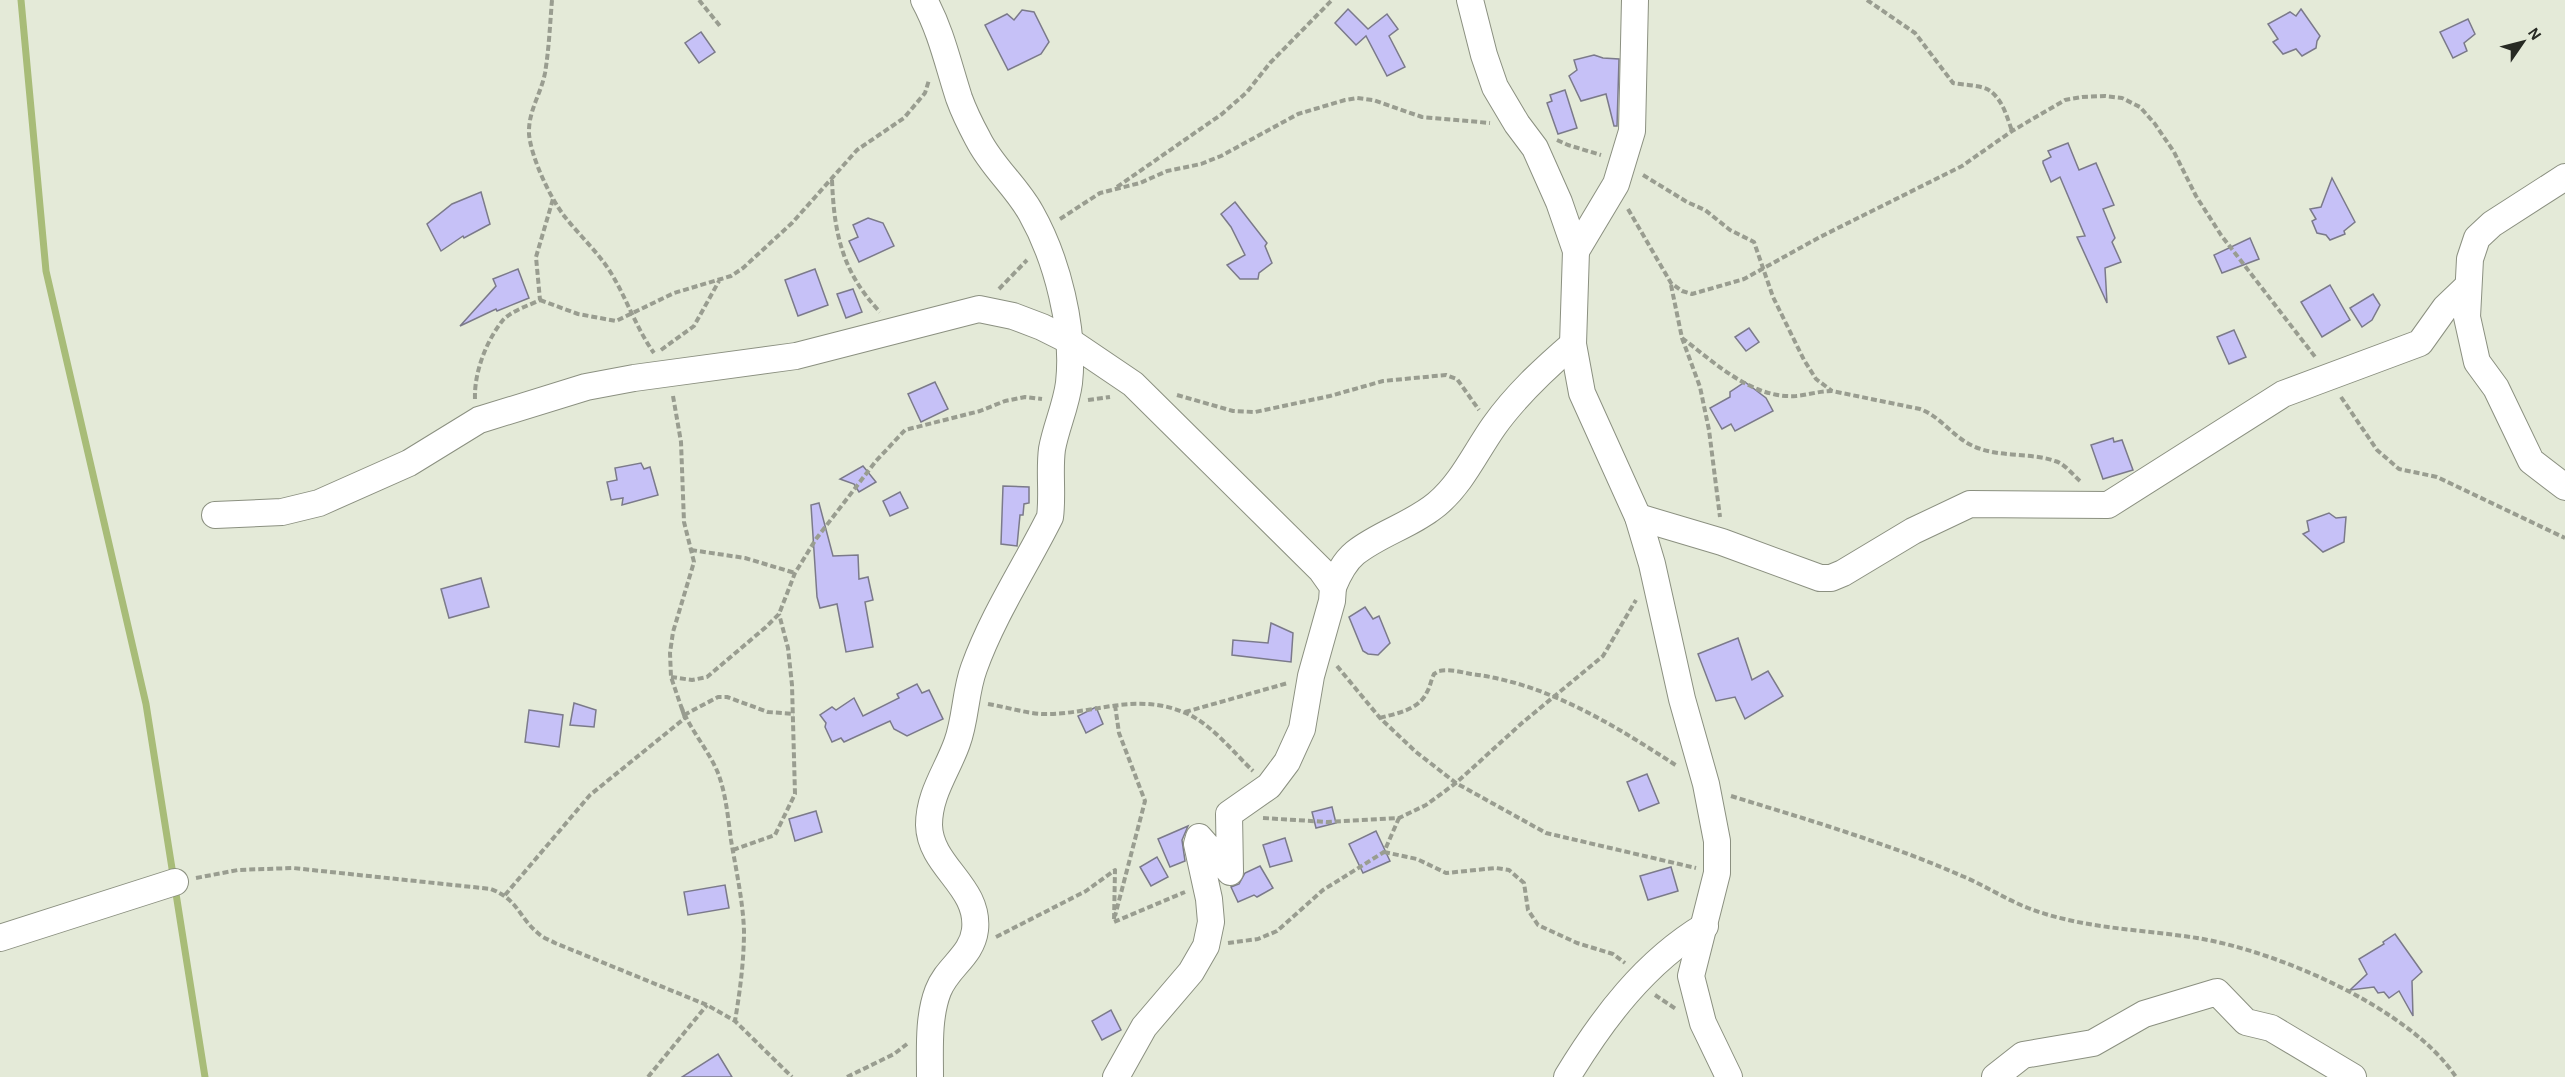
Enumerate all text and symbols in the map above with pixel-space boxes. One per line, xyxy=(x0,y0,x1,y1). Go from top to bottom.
north arrow xyxy=(2493,12,2553,72)
text: N xyxy=(2525,25,2544,43)

